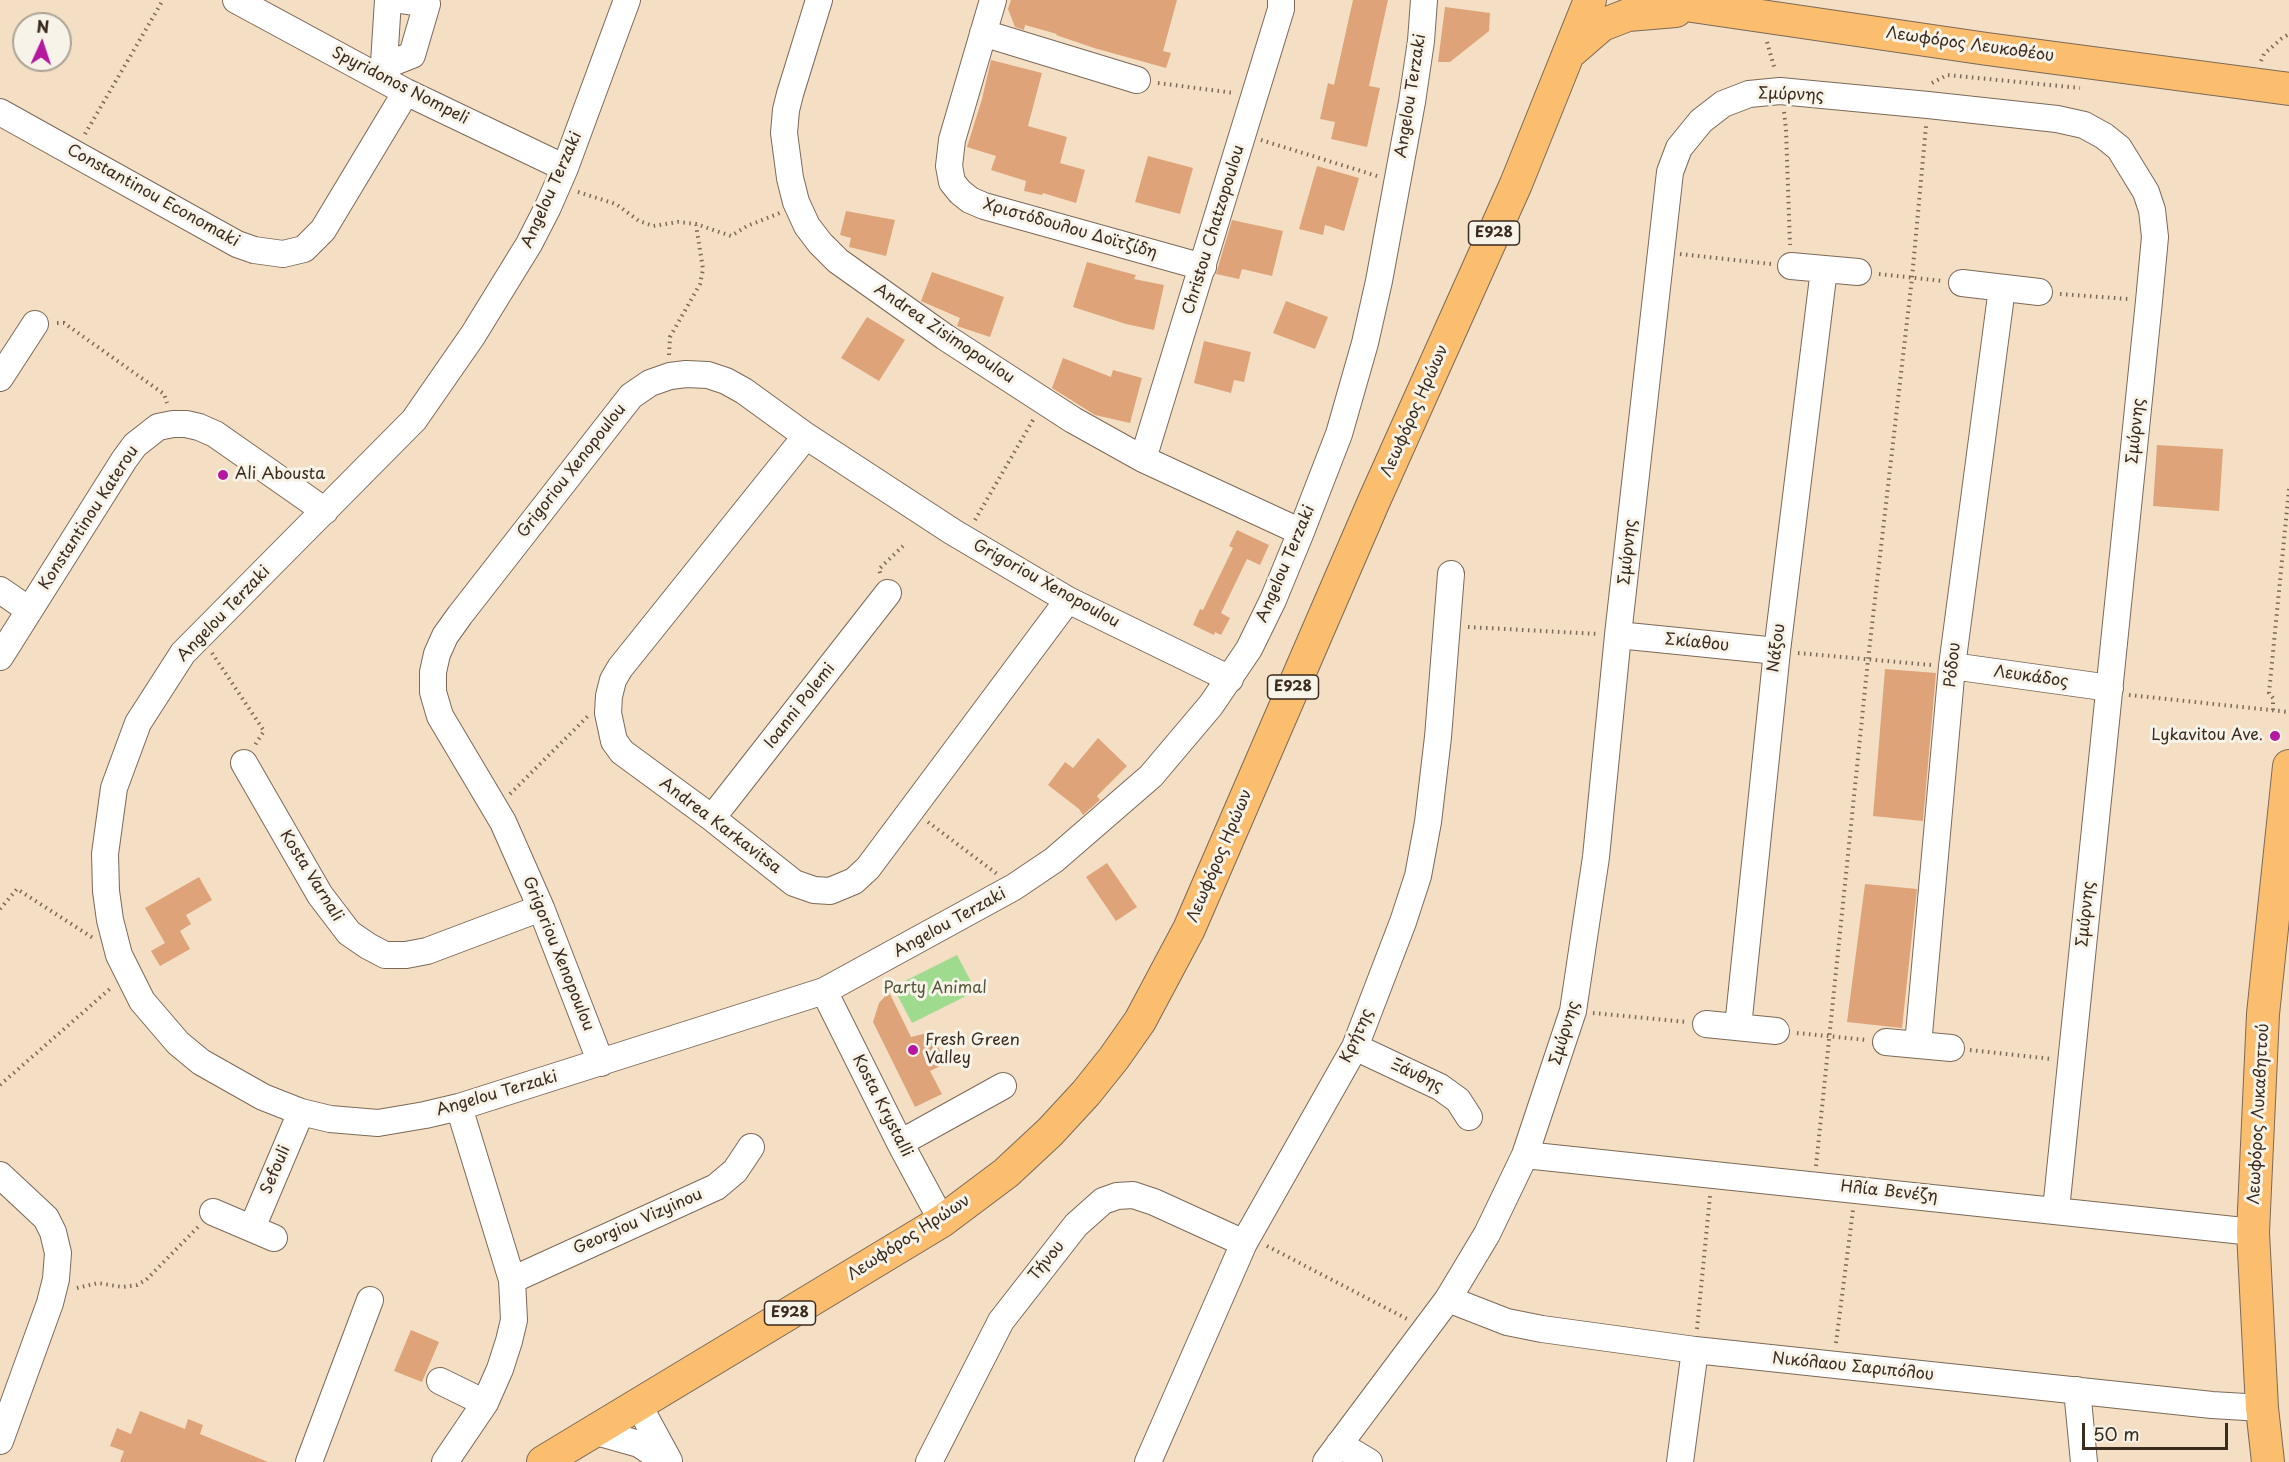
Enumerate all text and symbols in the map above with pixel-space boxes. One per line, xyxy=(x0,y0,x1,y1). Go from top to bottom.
north arrow xyxy=(12,12,72,72)
text: N xyxy=(36,14,50,38)
street label: Λεωφόρος Λευκοθέου xyxy=(1885,24,2055,66)
street label: Angelou Terzaki xyxy=(1392,33,1430,159)
street label: Spyridonos Nompeli xyxy=(328,43,472,129)
street label: Σμύρνης xyxy=(1758,84,1824,106)
street label: Angelou Terzaki xyxy=(518,129,586,251)
street label: Constantinou Economaki xyxy=(63,141,243,251)
street label: Christou Chatzopoulou xyxy=(1179,143,1249,317)
street label: Χριστόδουλου Δοϊτζίδη xyxy=(981,195,1159,263)
road number: E928 xyxy=(1468,221,1520,245)
street label: Andrea Zisimopoulou xyxy=(870,280,1018,388)
street label: Λεωφόρος Ηρώων xyxy=(1377,342,1453,480)
street label: Σμύρνης xyxy=(2123,397,2149,465)
street label: Grigoriou Xenopoulou xyxy=(514,400,630,542)
street label: Konstantinou Katerou xyxy=(35,442,143,594)
place label: Ali Abousta xyxy=(235,465,325,485)
marker: Ali Abousta xyxy=(216,468,230,482)
street label: Angelou Terzaki xyxy=(1253,503,1319,625)
street label: Σμύρνης xyxy=(1615,518,1641,586)
street label: Grigoriou Xenopoulou xyxy=(969,536,1123,632)
street label: Angelou Terzaki xyxy=(174,562,274,666)
street label: Νάξου xyxy=(1764,622,1790,674)
street label: Σκίαθου xyxy=(1664,630,1730,656)
street label: Ρόδου xyxy=(1941,641,1965,689)
street label: Ioanni Polemi xyxy=(761,660,839,752)
street label: Λευκάδος xyxy=(1993,662,2069,692)
road number: E928 xyxy=(1268,675,1318,699)
place label: Lykavitou Ave. xyxy=(2151,726,2263,746)
marker: Lykavitou Ave. xyxy=(2268,729,2282,743)
street label: Andrea Karkavitsa xyxy=(655,774,785,878)
street label: Λεωφόρος Ηρώων xyxy=(1183,787,1257,925)
street label: Kosta Varnali xyxy=(275,827,347,925)
street label: Grigoriou Xenopoulou xyxy=(518,874,598,1034)
street label: Σμύρνης xyxy=(2073,880,2099,948)
street label: Angelou Terzaki xyxy=(891,884,1009,962)
park label: Party Animal xyxy=(883,979,987,999)
street label: Σμύρνης xyxy=(1546,999,1584,1067)
street label: Κρήτης xyxy=(1337,1006,1377,1066)
street label: Λεωφόρος Λυκαβηττού xyxy=(2245,1023,2273,1205)
place label: Fresh Green Valley xyxy=(925,1031,1020,1069)
marker: Fresh Green Valley xyxy=(906,1043,920,1057)
street label: Kosta Krystalli xyxy=(848,1052,916,1160)
street label: Ξάνθης xyxy=(1388,1055,1446,1097)
street label: Angelou Terzaki xyxy=(434,1067,560,1121)
street label: Sefouli xyxy=(257,1143,295,1197)
street label: Ηλία Βενέζη xyxy=(1839,1177,1939,1207)
street label: Georgiou Vizyinou xyxy=(571,1185,705,1259)
street label: Λεωφόρος Ηρώων xyxy=(844,1191,974,1285)
street label: Τήνου xyxy=(1025,1237,1069,1285)
road number: E928 xyxy=(764,1301,816,1325)
street label: Νικόλαου Σαριπόλου xyxy=(1771,1349,1935,1385)
scale bar xyxy=(2085,1411,2230,1449)
text: 50 m xyxy=(2093,1420,2140,1447)

